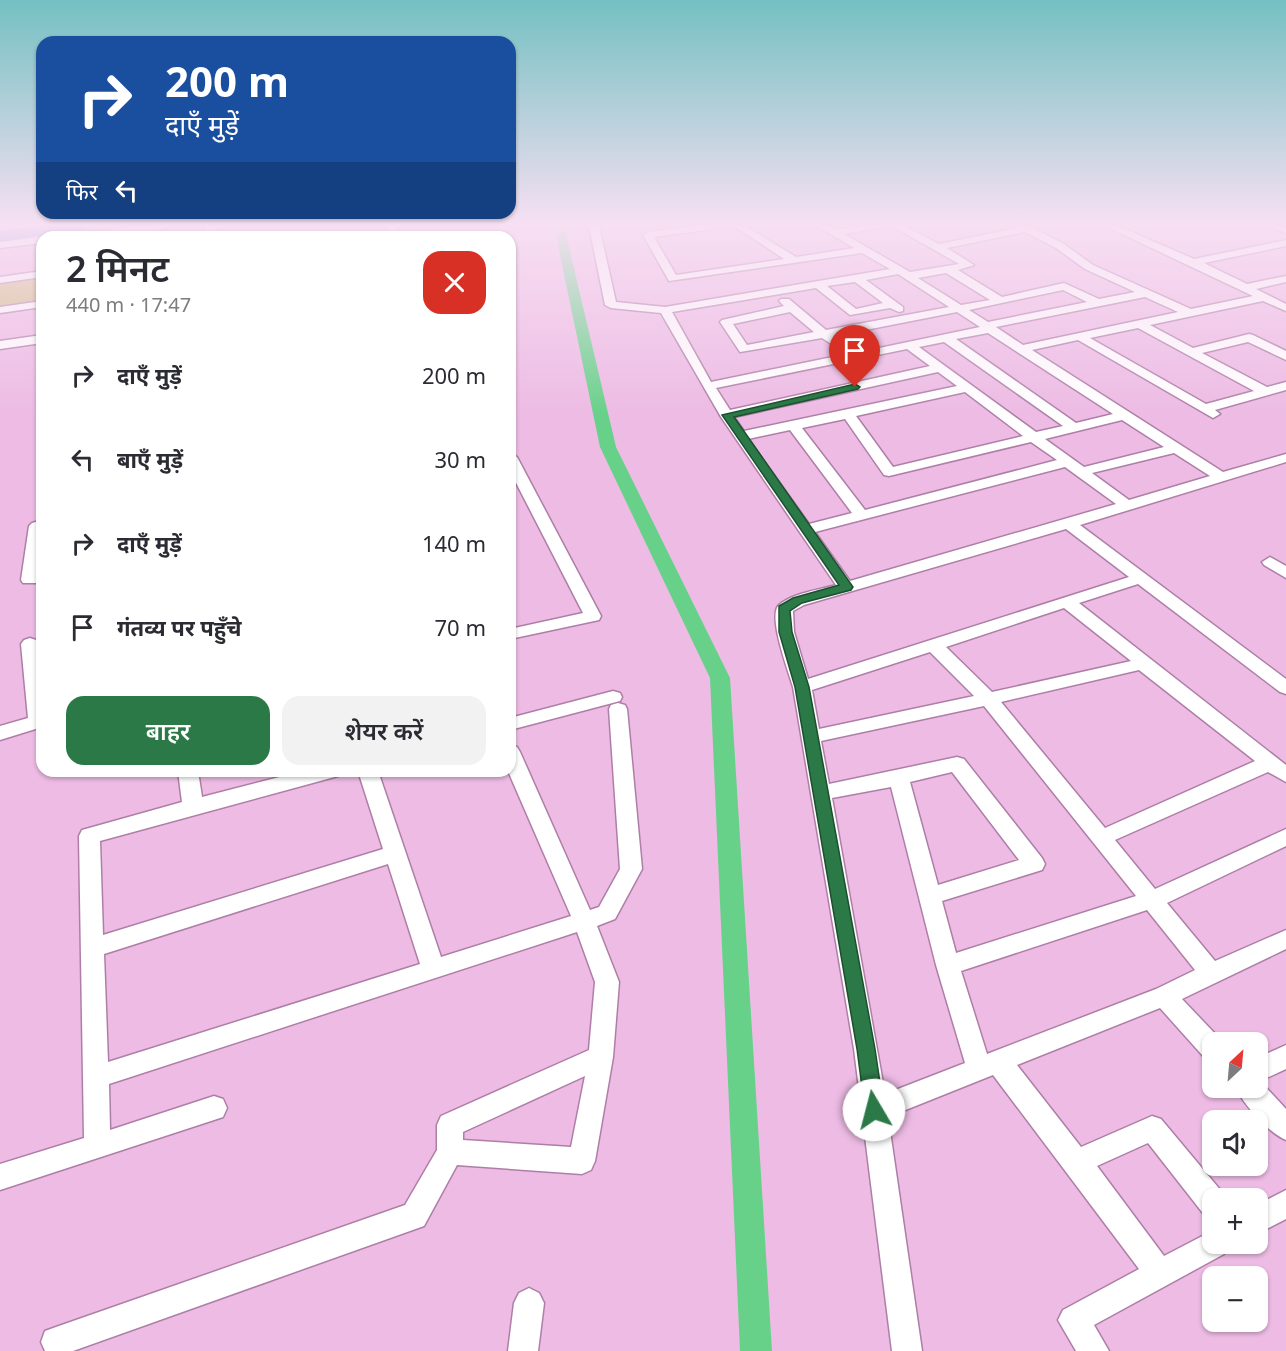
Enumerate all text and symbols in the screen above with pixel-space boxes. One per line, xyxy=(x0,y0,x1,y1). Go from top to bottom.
text: 200 m xyxy=(165,52,289,109)
icon: right xyxy=(66,60,144,138)
text: दाएँ मुड़ें xyxy=(165,106,239,143)
icon: left xyxy=(110,174,143,207)
text: फिर xyxy=(66,176,98,206)
text: 2 मिनट xyxy=(66,244,169,293)
button: close xyxy=(423,251,486,314)
text: 440 m · 17:47 xyxy=(66,291,191,318)
pin xyxy=(829,325,880,387)
icon: arrive xyxy=(838,334,871,367)
icon: right xyxy=(66,359,99,392)
text: दाएँ मुड़ें xyxy=(117,360,182,390)
text: 200 m xyxy=(422,360,486,390)
icon: left xyxy=(66,443,99,476)
text: बाएँ मुड़ें xyxy=(117,444,183,474)
text: 30 m xyxy=(435,444,486,474)
icon: right xyxy=(66,527,99,560)
text: दाएँ मुड़ें xyxy=(117,528,182,558)
text: 140 m xyxy=(422,528,486,558)
icon: arrive xyxy=(66,611,99,644)
text: गंतव्य पर पहुँचे xyxy=(117,612,242,642)
text: 70 m xyxy=(435,612,486,642)
button: बाहर xyxy=(66,696,270,765)
button: शेयर करें xyxy=(282,696,486,765)
north arrow xyxy=(1202,1032,1268,1098)
map controls xyxy=(1202,1032,1268,1332)
position arrow xyxy=(842,1078,906,1142)
button: sound xyxy=(1202,1110,1268,1176)
button: + xyxy=(1202,1188,1268,1254)
button: − xyxy=(1202,1266,1268,1332)

